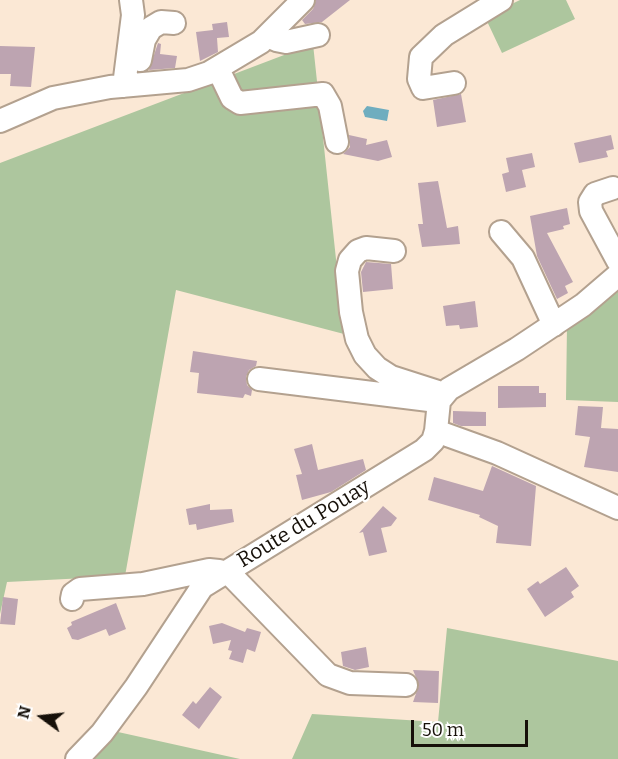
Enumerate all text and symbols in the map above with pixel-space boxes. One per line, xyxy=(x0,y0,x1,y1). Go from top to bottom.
street label: Route du Pouay xyxy=(233,474,375,574)
north arrow xyxy=(12,687,72,747)
text: N xyxy=(13,704,35,721)
scale bar xyxy=(414,708,531,746)
text: 50 m xyxy=(422,719,464,741)

